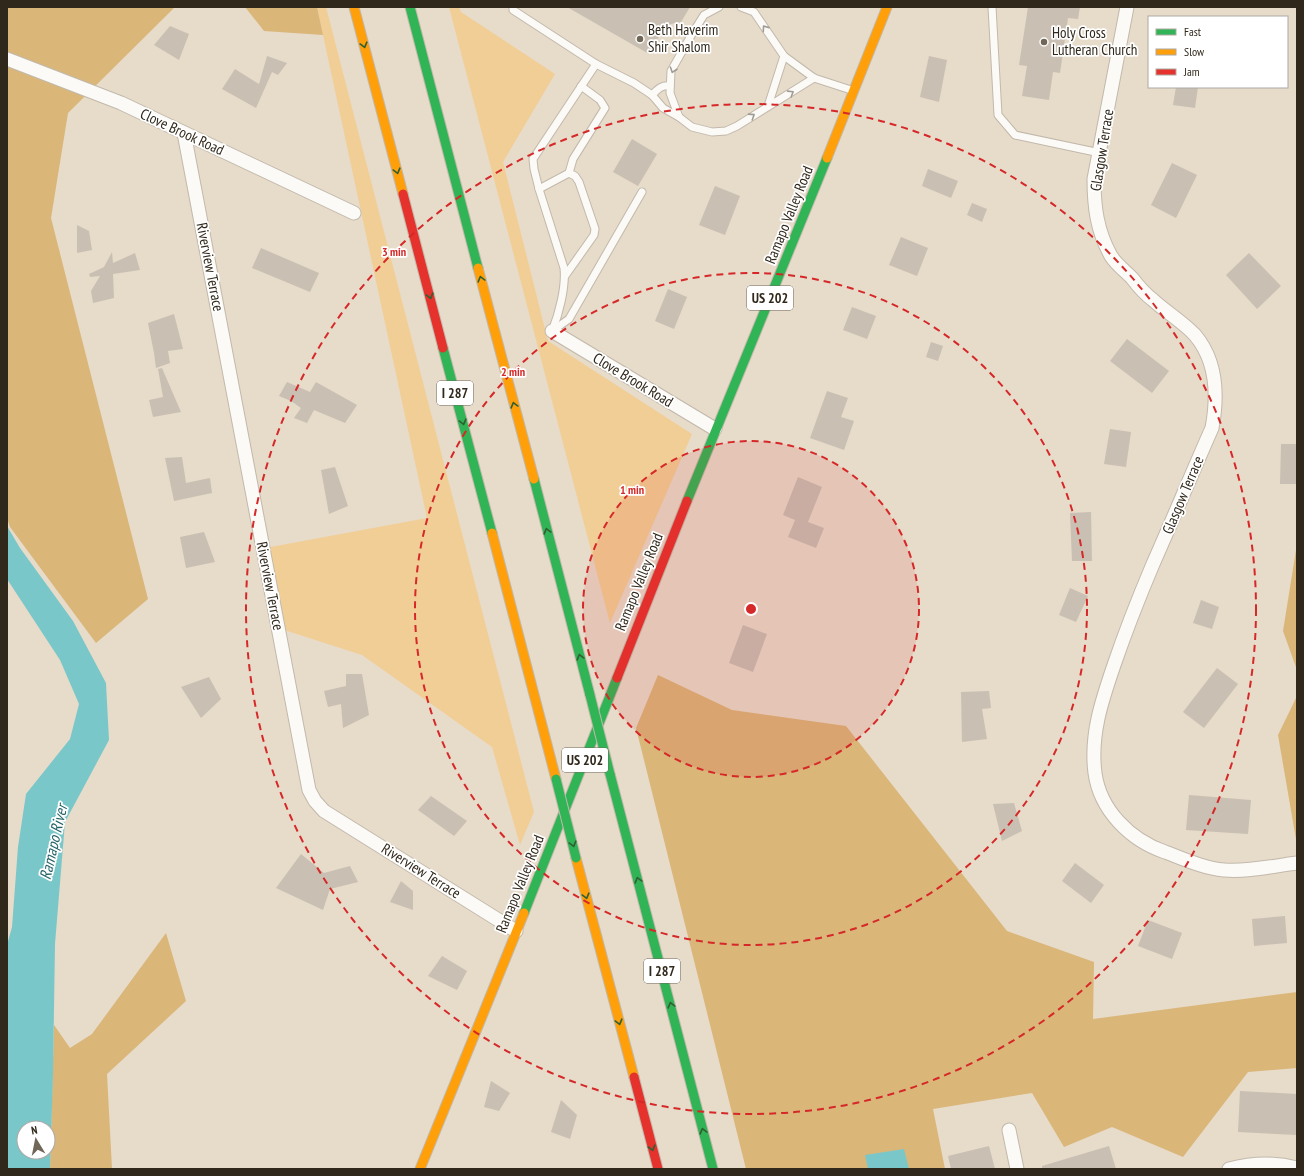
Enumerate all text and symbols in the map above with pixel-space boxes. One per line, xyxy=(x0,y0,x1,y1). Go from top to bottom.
legend xyxy=(1148,16,1288,88)
place label: Beth Haverim Shir Shalom xyxy=(648,20,718,56)
place label: Holy Cross Lutheran Church xyxy=(1052,23,1137,59)
text: Fast xyxy=(1184,24,1202,39)
one-way arrow xyxy=(763,26,770,33)
marker: Beth Haverim Shir Shalom xyxy=(635,34,645,44)
marker: Holy Cross Lutheran Church xyxy=(1039,37,1049,47)
one-way arrow xyxy=(359,41,368,48)
text: Slow xyxy=(1184,44,1205,59)
text: Jam xyxy=(1183,64,1200,79)
one-way arrow xyxy=(669,67,678,74)
one-way arrow xyxy=(787,90,794,97)
street label: Clove Brook Road xyxy=(137,104,227,159)
street label: Glasgow Terrace xyxy=(1086,107,1117,192)
one-way arrow xyxy=(748,113,755,121)
street label: Ramapo Valley Road xyxy=(760,163,817,267)
one-way arrow xyxy=(392,167,401,174)
street label: Riverview Terrace xyxy=(193,221,228,313)
text: 3 min xyxy=(382,244,406,259)
one-way arrow xyxy=(477,276,486,283)
road number: US 202 xyxy=(747,286,793,310)
one-way arrow xyxy=(425,293,434,300)
street label: Clove Brook Road xyxy=(590,348,677,411)
text: 2 min xyxy=(501,364,525,379)
road number: I 287 xyxy=(437,381,473,405)
one-way arrow xyxy=(510,402,519,409)
one-way arrow xyxy=(458,419,466,425)
street label: Glasgow Terrace xyxy=(1158,453,1207,537)
text: 1 min xyxy=(620,482,644,497)
one-way arrow xyxy=(543,528,552,535)
street label: Ramapo Valley Road xyxy=(610,530,667,634)
street label: Riverview Terrace xyxy=(253,540,288,632)
centre of rings xyxy=(744,602,758,616)
one-way arrow xyxy=(576,654,584,660)
road number: US 202 xyxy=(562,748,608,772)
water label: Ramapo River xyxy=(35,800,72,882)
street label: Ramapo Valley Road xyxy=(491,832,548,936)
street label: Riverview Terrace xyxy=(378,839,464,902)
one-way arrow xyxy=(568,841,576,847)
one-way arrow xyxy=(634,876,643,883)
one-way arrow xyxy=(582,893,590,899)
road number: I 287 xyxy=(644,959,680,983)
one-way arrow xyxy=(667,1002,675,1009)
one-way arrow xyxy=(614,1018,623,1025)
north arrow xyxy=(16,1120,56,1160)
text: N xyxy=(30,1123,38,1138)
one-way arrow xyxy=(700,1128,708,1134)
one-way arrow xyxy=(647,1144,656,1151)

